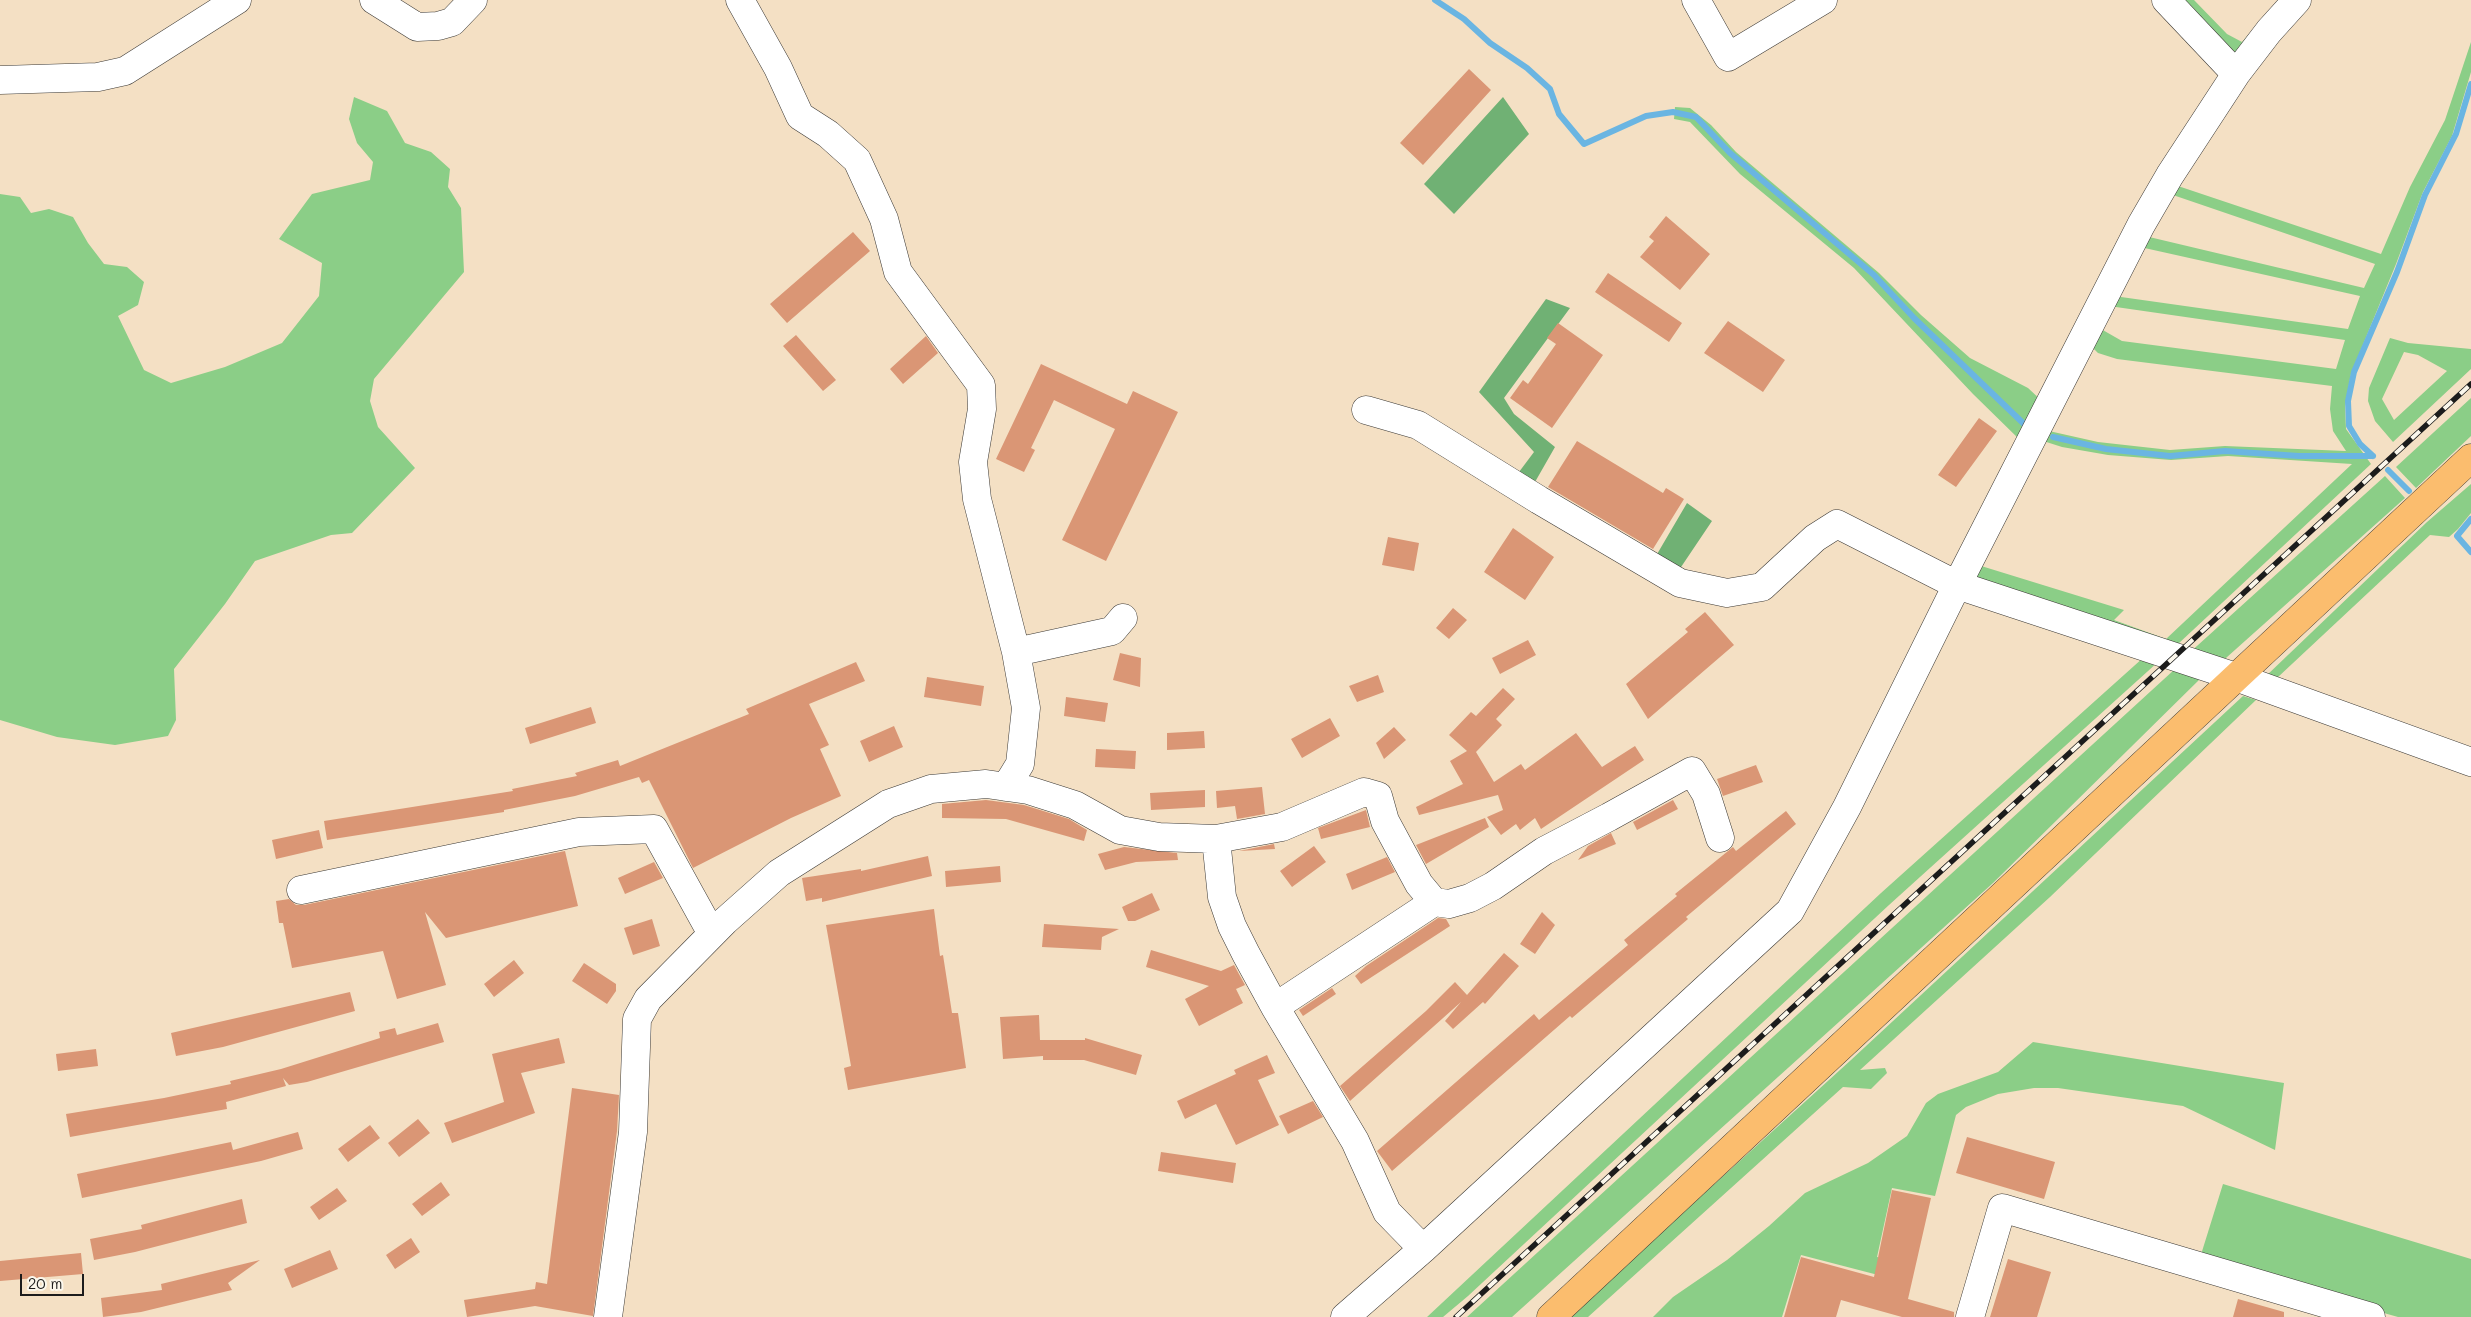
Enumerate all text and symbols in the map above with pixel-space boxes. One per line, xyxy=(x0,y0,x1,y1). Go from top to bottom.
scale bar xyxy=(22,1264,86,1296)
text: 20 m xyxy=(28,1273,62,1293)

